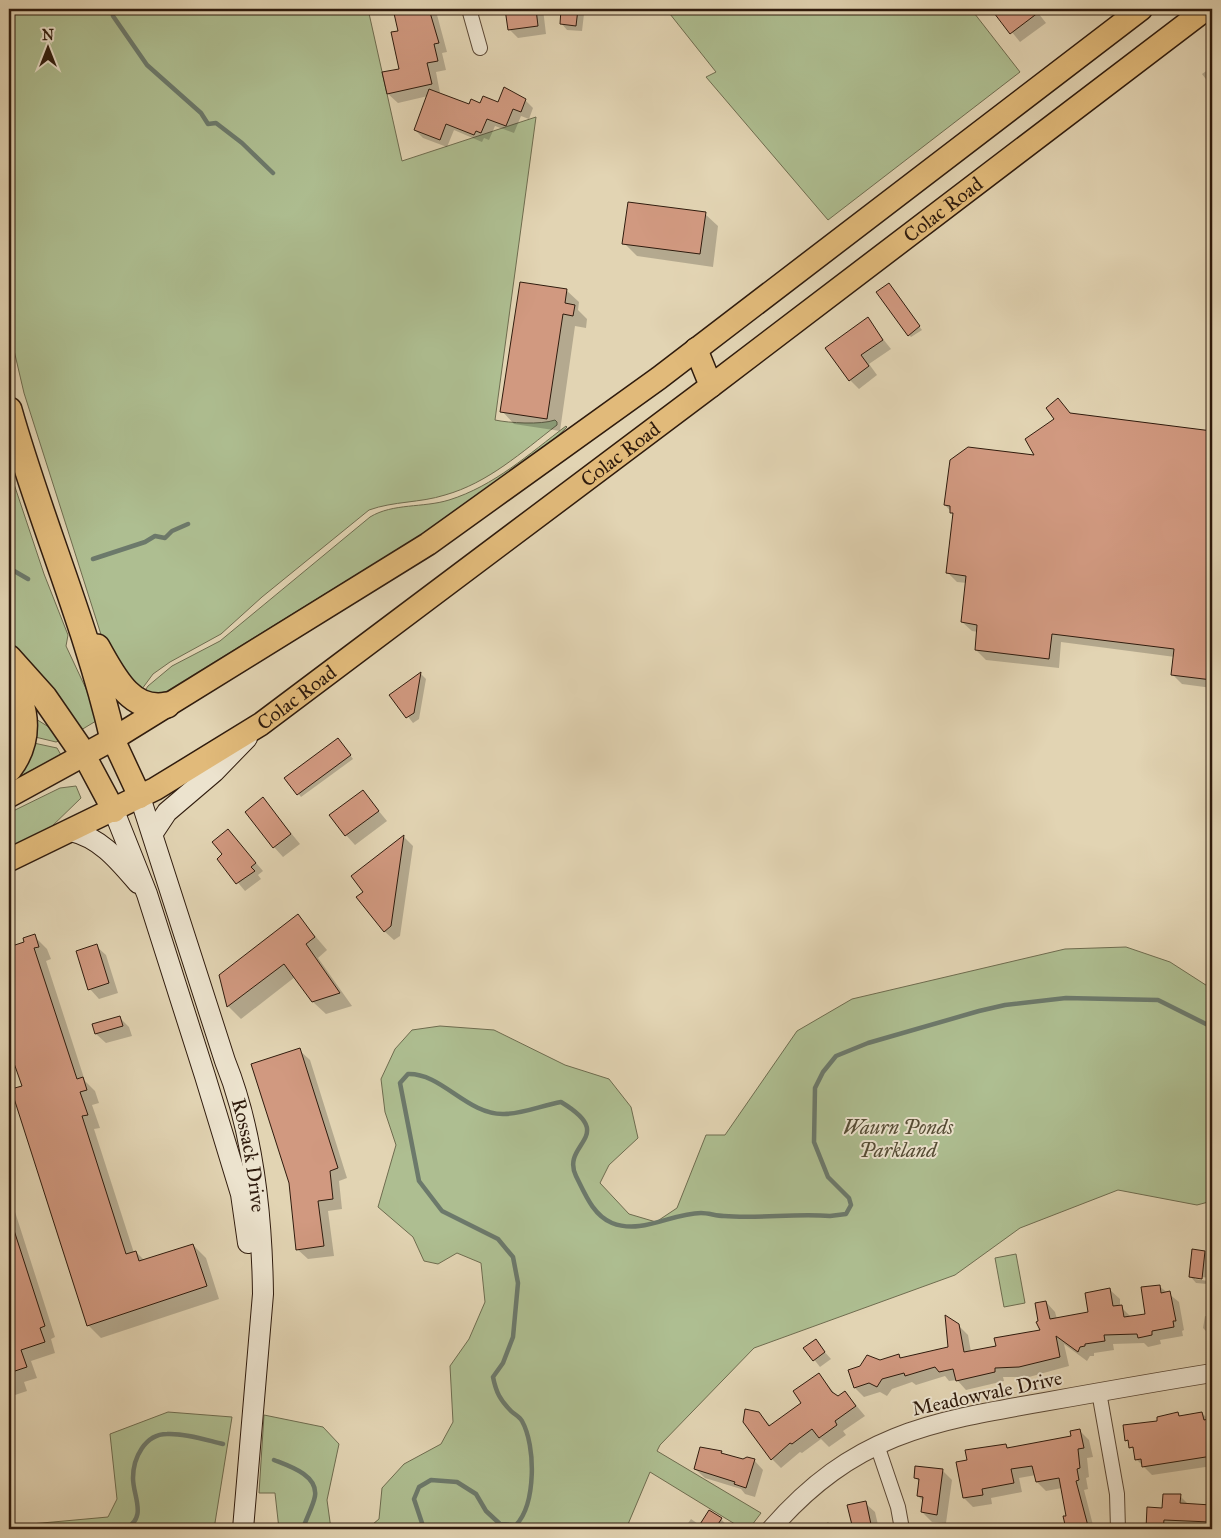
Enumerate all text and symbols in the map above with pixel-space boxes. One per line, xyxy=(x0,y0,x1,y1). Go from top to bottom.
north arrow xyxy=(22,22,72,72)
text: N xyxy=(42,27,54,44)
street label: Colac Road xyxy=(899,172,987,247)
street label: Colac Road xyxy=(576,417,665,492)
street label: Colac Road xyxy=(252,660,341,735)
street label: Rossack Drive xyxy=(227,1095,271,1213)
park label: Waurn Ponds Parkland xyxy=(843,1115,954,1162)
street label: Meadowvale Drive xyxy=(910,1365,1064,1421)

